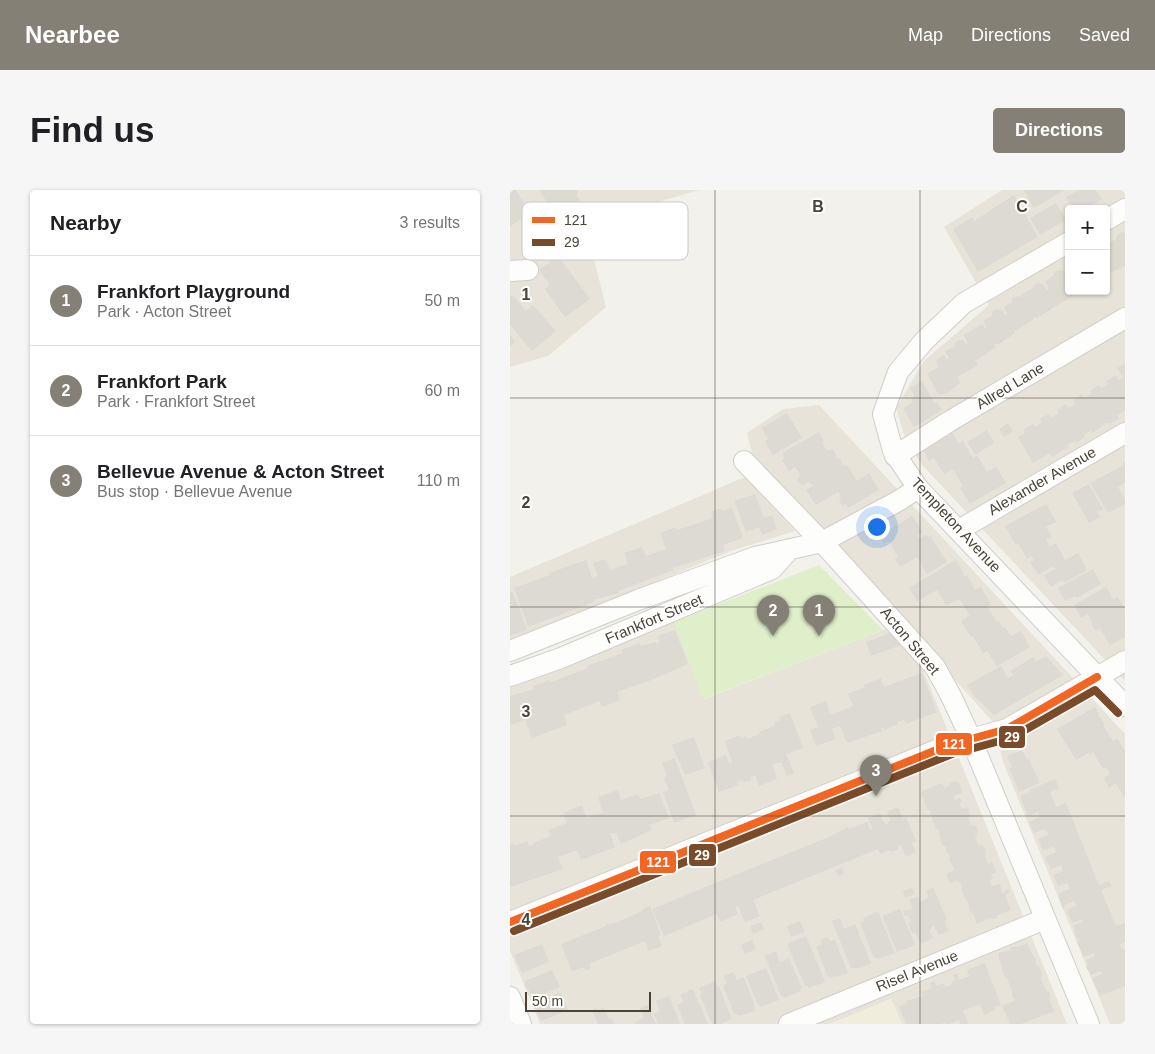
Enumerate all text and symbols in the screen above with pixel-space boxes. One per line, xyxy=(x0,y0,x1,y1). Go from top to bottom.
text: Nearbee xyxy=(25,21,120,48)
text: Map xyxy=(908,25,943,45)
text: Directions xyxy=(971,25,1051,45)
text: Saved xyxy=(1079,25,1130,45)
button: Directions xyxy=(993,108,1125,153)
text: Find us xyxy=(30,110,154,149)
text: B xyxy=(812,198,824,215)
text: C xyxy=(1016,198,1028,215)
legend xyxy=(522,202,688,260)
map controls xyxy=(1065,205,1110,295)
button: + xyxy=(1065,205,1110,250)
text: Nearby xyxy=(50,211,121,234)
text: 121 xyxy=(564,212,588,228)
text: 3 results xyxy=(400,214,460,231)
text: 29 xyxy=(564,234,580,250)
button: − xyxy=(1065,250,1110,295)
text: Frankfort Playground xyxy=(97,281,290,302)
text: 1 xyxy=(522,286,531,303)
text: 1 xyxy=(62,292,70,309)
text: 50 m xyxy=(424,292,460,309)
text: Park · Acton Street xyxy=(97,303,231,320)
street label: Allred Lane xyxy=(973,359,1047,412)
text: Frankfort Park xyxy=(97,371,227,392)
text: 2 xyxy=(62,382,70,399)
text: 60 m xyxy=(424,382,460,399)
text: Park · Frankfort Street xyxy=(97,393,255,410)
street label: Alexander Avenue xyxy=(985,443,1099,518)
text: Bellevue Avenue & Acton Street xyxy=(97,461,384,482)
text: 3 xyxy=(62,472,70,489)
text: 110 m xyxy=(417,472,460,489)
street label: Templeton Avenue xyxy=(908,474,1005,575)
text: Bus stop · Bellevue Avenue xyxy=(97,483,292,500)
text: 2 xyxy=(522,494,531,511)
your location xyxy=(864,514,890,540)
street label: Frankfort Street xyxy=(603,590,706,647)
pin: 2 xyxy=(757,595,789,636)
pin: 1 xyxy=(803,595,835,636)
street label: Acton Street xyxy=(877,604,944,678)
text: 3 xyxy=(522,703,531,720)
line badge: 29 xyxy=(998,725,1026,749)
text: 29 xyxy=(1004,729,1020,745)
line badge: 121 xyxy=(935,732,973,756)
text: 121 xyxy=(942,736,966,752)
pin: 3 xyxy=(860,755,892,796)
line badge: 29 xyxy=(688,843,717,867)
text: 29 xyxy=(694,847,710,863)
line badge: 121 xyxy=(639,850,677,874)
text: 121 xyxy=(646,854,670,870)
text: 4 xyxy=(522,911,531,928)
street label: Risel Avenue xyxy=(873,946,960,995)
scale bar xyxy=(525,989,651,1012)
text: 50 m xyxy=(532,993,563,1009)

